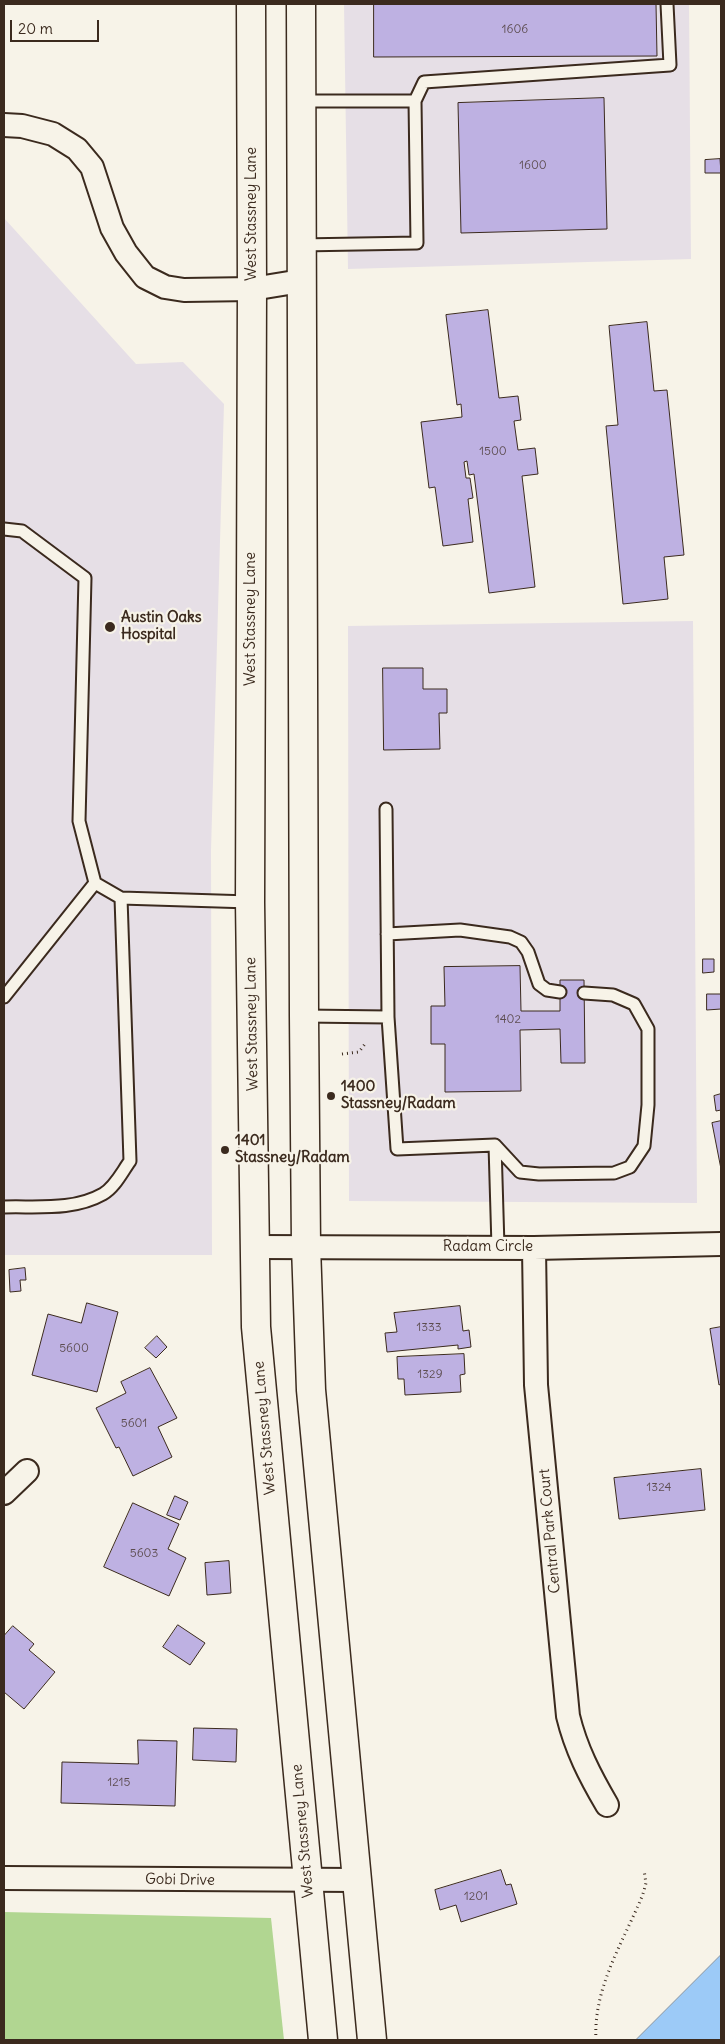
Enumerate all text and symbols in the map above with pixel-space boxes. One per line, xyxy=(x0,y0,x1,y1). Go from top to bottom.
scale bar xyxy=(12,10,101,42)
text: 20 m xyxy=(18,19,53,38)
house number: 1606 xyxy=(502,23,528,37)
street label: West Stassney Lane xyxy=(243,147,261,281)
house number: 1600 xyxy=(519,159,547,173)
house number: 1500 xyxy=(479,445,507,459)
street label: West Stassney Lane xyxy=(242,552,260,686)
place label: Austin Oaks Hospital xyxy=(121,609,202,644)
marker: Austin Oaks Hospital xyxy=(103,620,117,634)
street label: West Stassney Lane xyxy=(242,957,262,1091)
house number: 1402 xyxy=(495,1013,521,1027)
place label: 1400 Stassney/Radam xyxy=(341,1078,456,1113)
marker: 1400 Stassney/Radam xyxy=(325,1090,337,1102)
place label: 1401 Stassney/Radam xyxy=(235,1132,350,1167)
marker: 1401 Stassney/Radam xyxy=(219,1144,231,1156)
street label: Radam Circle xyxy=(443,1238,533,1256)
house number: 1333 xyxy=(416,1321,442,1335)
house number: 5600 xyxy=(59,1342,89,1356)
street label: West Stassney Lane xyxy=(250,1360,280,1496)
house number: 1329 xyxy=(417,1368,443,1382)
house number: 5601 xyxy=(121,1417,147,1431)
street label: Central Park Court xyxy=(536,1468,564,1594)
house number: 1324 xyxy=(647,1481,671,1495)
house number: 5603 xyxy=(130,1547,158,1561)
street label: West Stassney Lane xyxy=(288,1763,318,1899)
house number: 1215 xyxy=(107,1776,131,1790)
street label: Gobi Drive xyxy=(145,1870,215,1890)
house number: 1201 xyxy=(464,1890,488,1904)

